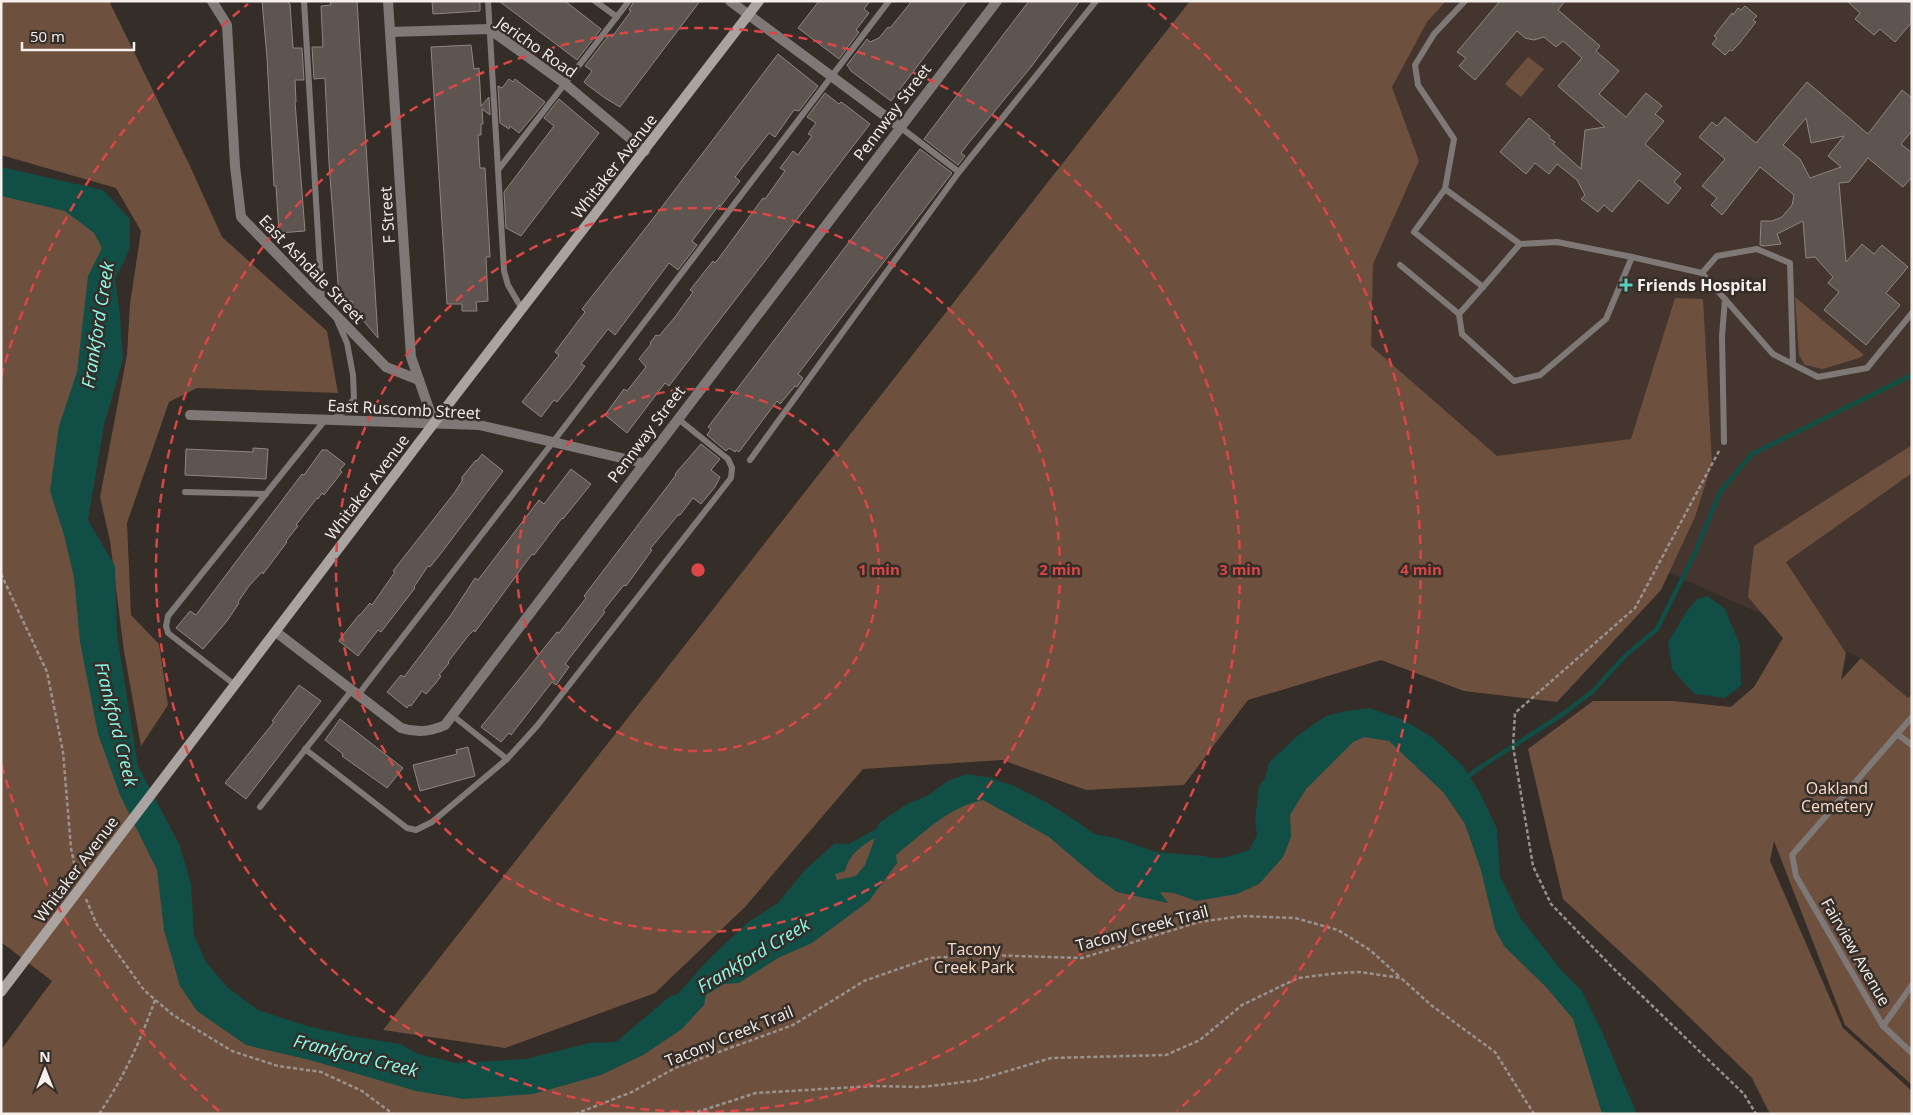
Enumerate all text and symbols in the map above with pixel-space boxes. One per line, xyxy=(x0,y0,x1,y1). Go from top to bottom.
street label: Jericho Road xyxy=(491,10,582,83)
scale bar xyxy=(22,20,135,52)
text: 50 m xyxy=(30,26,65,46)
street label: Pennway Street xyxy=(848,59,936,165)
street label: Whitaker Avenue xyxy=(566,109,662,223)
street label: F Street xyxy=(374,185,400,244)
street label: East Ashdale Street xyxy=(254,210,370,328)
water label: Frankford Creek xyxy=(75,259,119,390)
place label: Friends Hospital xyxy=(1637,274,1767,296)
marker: Friends Hospital xyxy=(1619,278,1633,292)
street label: Pennway Street xyxy=(602,381,690,487)
street label: East Ruscomb Street xyxy=(327,394,481,424)
street label: Whitaker Avenue xyxy=(320,430,414,544)
text: 1 min xyxy=(858,559,900,579)
text: 2 min xyxy=(1039,559,1081,579)
text: 3 min xyxy=(1219,559,1261,579)
text: 4 min xyxy=(1400,559,1442,579)
centre of rings xyxy=(689,561,707,579)
water label: Frankford Creek xyxy=(90,659,144,790)
park label: Oakland Cemetery xyxy=(1801,777,1874,817)
street label: Whitaker Avenue xyxy=(29,812,123,926)
street label: Fairview Avenue xyxy=(1816,894,1896,1010)
street label: Tacony Creek Trail xyxy=(1073,900,1211,956)
water label: Frankford Creek xyxy=(692,911,815,998)
park label: Tacony Creek Park xyxy=(934,938,1015,978)
street label: Tacony Creek Trail xyxy=(662,1000,796,1072)
water label: Frankford Creek xyxy=(291,1028,422,1082)
north arrow xyxy=(20,1045,70,1095)
text: N xyxy=(39,1047,51,1066)

